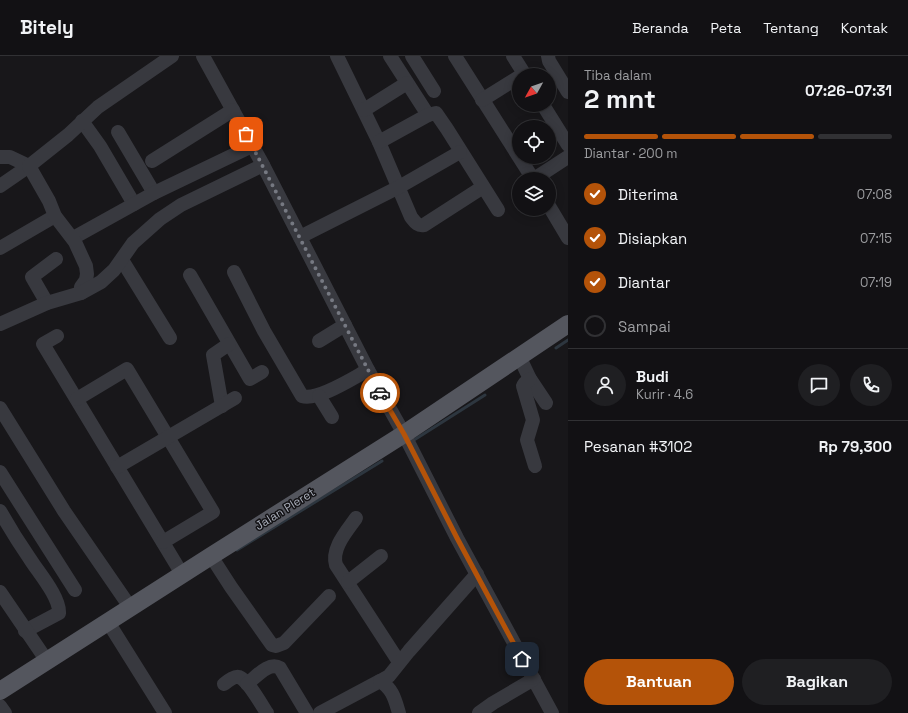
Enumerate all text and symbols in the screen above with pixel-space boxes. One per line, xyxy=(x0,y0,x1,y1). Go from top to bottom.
text: Bitely xyxy=(20,15,74,40)
text: Beranda xyxy=(632,19,689,37)
text: Peta xyxy=(711,19,741,37)
text: Tentang xyxy=(763,19,819,37)
text: Kontak xyxy=(841,19,888,37)
text: Tiba dalam xyxy=(584,67,652,84)
north arrow xyxy=(512,68,556,112)
map controls xyxy=(512,68,556,216)
text: 07:26–07:31 xyxy=(805,81,892,100)
text: 2 mnt xyxy=(584,82,656,116)
pin xyxy=(229,117,263,151)
button: locate xyxy=(512,120,556,164)
icon: bag xyxy=(235,123,257,145)
text: Diantar · 200 m xyxy=(584,145,678,162)
button: layers xyxy=(512,172,556,216)
icon: check xyxy=(584,183,606,205)
text: Diterima xyxy=(618,185,678,204)
text: 07:08 xyxy=(857,186,892,203)
icon: check xyxy=(584,227,606,249)
text: Disiapkan xyxy=(618,229,687,248)
text: 07:15 xyxy=(860,230,892,247)
icon: check xyxy=(584,271,606,293)
text: Diantar xyxy=(618,273,670,292)
text: 07:19 xyxy=(860,274,892,291)
text: Sampai xyxy=(618,317,671,336)
button: person xyxy=(584,364,626,406)
button: chat xyxy=(798,364,840,406)
button: phone xyxy=(850,364,892,406)
text: Budi xyxy=(636,367,669,386)
courier xyxy=(360,373,400,413)
icon: car xyxy=(369,382,391,404)
text: Kurir · 4.6 xyxy=(636,386,693,403)
text: Pesanan #3102 xyxy=(584,437,692,456)
text: Rp 79,300 xyxy=(819,437,892,456)
street label: Jalan Pleret xyxy=(252,484,318,534)
pin xyxy=(505,642,539,676)
icon: home xyxy=(511,648,533,670)
button: Bantuan xyxy=(584,659,734,705)
button: Bagikan xyxy=(742,659,892,705)

